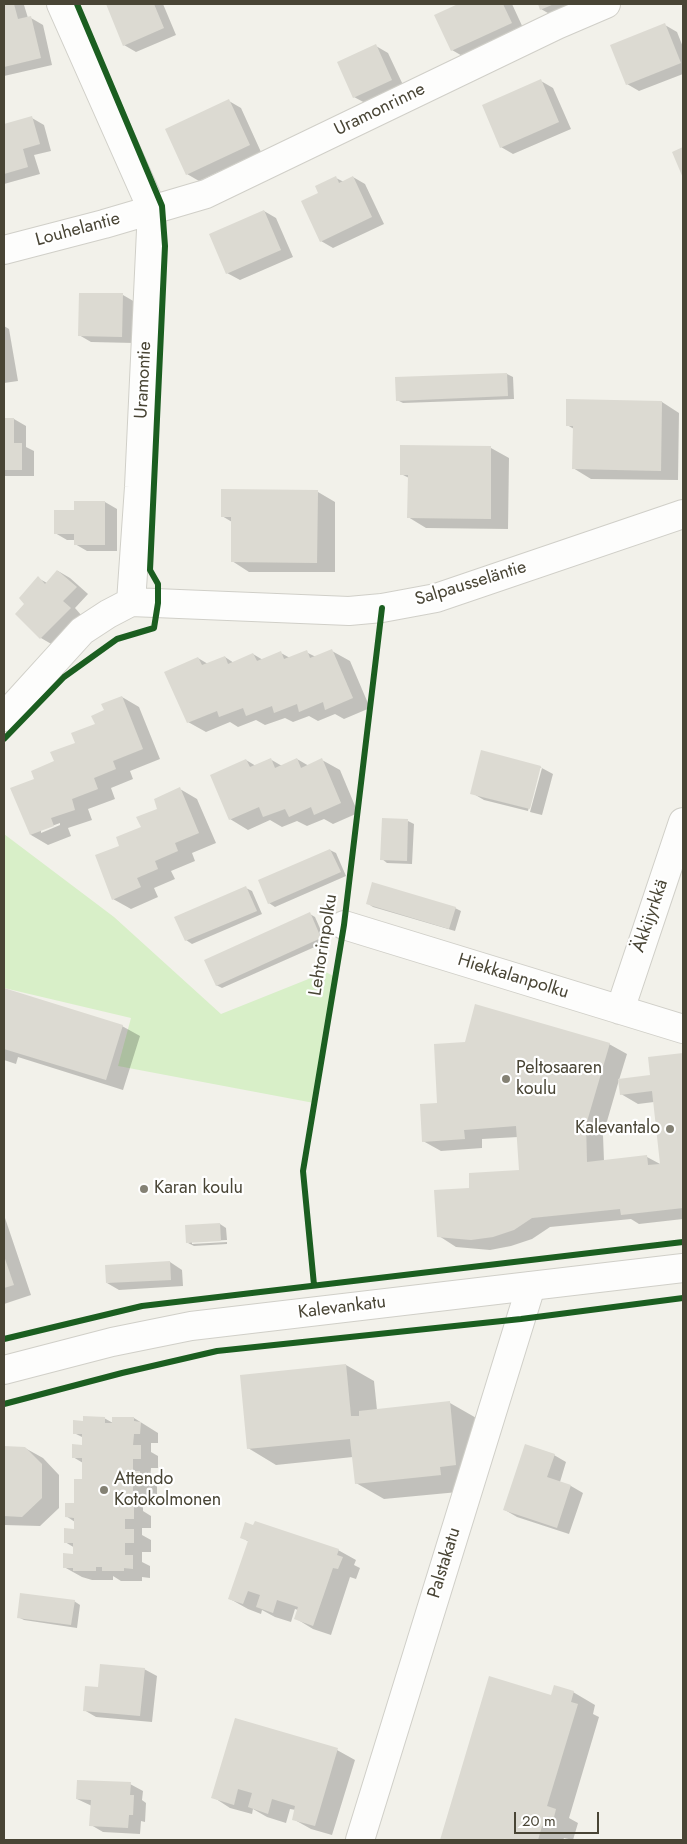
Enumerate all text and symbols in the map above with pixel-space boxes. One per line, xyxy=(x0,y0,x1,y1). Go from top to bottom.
street label: Uramonrinne xyxy=(331,79,429,141)
street label: Louhelantie xyxy=(33,208,123,252)
street label: Uramontie xyxy=(131,341,157,419)
street label: Salpausseläntie xyxy=(413,557,529,611)
street label: Äkkijyrkkä xyxy=(628,877,674,955)
street label: Lehtorinpolku xyxy=(305,893,343,997)
street label: Hiekkalanpolku xyxy=(455,950,571,1004)
place label: Peltosaaren koulu xyxy=(516,1058,602,1100)
marker: Peltosaaren koulu xyxy=(500,1073,512,1085)
place label: Kalevantalo xyxy=(575,1118,660,1140)
marker: Kalevantalo xyxy=(664,1123,676,1135)
place label: Karan koulu xyxy=(154,1178,243,1200)
marker: Karan koulu xyxy=(138,1183,150,1195)
street label: Kalevankatu xyxy=(297,1292,387,1324)
place label: Attendo Kotokolmonen xyxy=(114,1469,221,1512)
marker: Attendo Kotokolmonen xyxy=(98,1484,110,1496)
street label: Palstakatu xyxy=(424,1525,466,1601)
scale bar xyxy=(517,1802,602,1834)
text: 20 m xyxy=(522,1810,556,1832)

